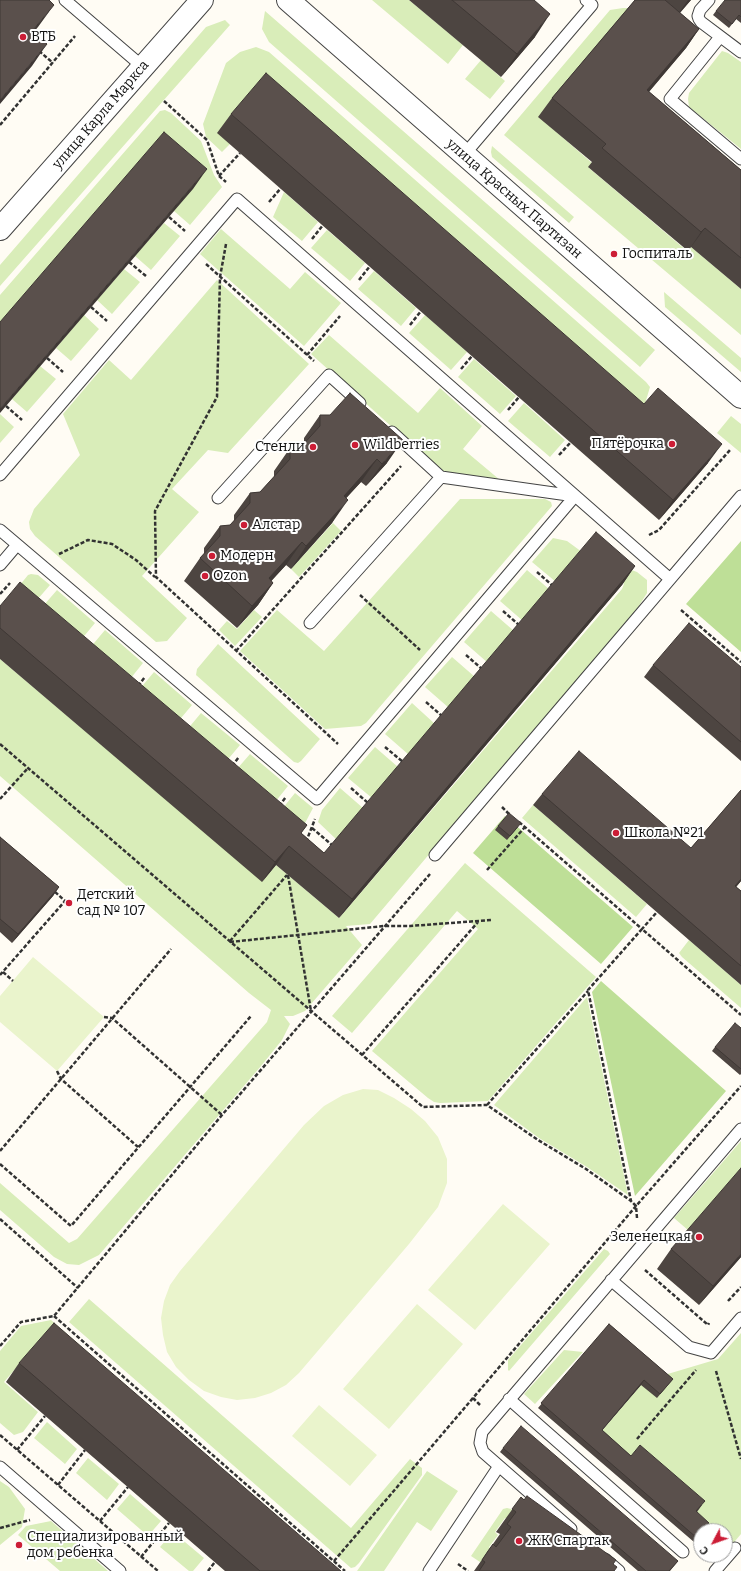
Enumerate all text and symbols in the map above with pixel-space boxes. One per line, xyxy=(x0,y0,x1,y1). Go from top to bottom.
place label: ВТБ xyxy=(31,29,56,45)
marker: ВТБ xyxy=(18,32,28,42)
street label: улица Карла Маркса xyxy=(49,57,153,173)
street label: улица Красных Партизан xyxy=(443,136,585,262)
place label: Госпиталь xyxy=(622,246,692,262)
marker: Госпиталь xyxy=(609,249,619,259)
place label: Пятёрочка xyxy=(591,436,664,452)
place label: Wildberries xyxy=(363,437,440,453)
place label: Стенли xyxy=(255,439,305,455)
marker: Пятёрочка xyxy=(667,439,677,449)
marker: Wildberries xyxy=(350,440,360,450)
marker: Стенли xyxy=(308,442,318,452)
place label: Алстар xyxy=(252,517,300,533)
marker: Алстар xyxy=(239,520,249,530)
place label: Модерн xyxy=(220,548,274,564)
marker: Модерн xyxy=(207,551,217,561)
place label: Ozon xyxy=(213,568,247,584)
marker: Ozon xyxy=(200,571,210,581)
place label: Школа №21 xyxy=(624,825,704,841)
marker: Школа №21 xyxy=(611,828,621,838)
place label: Детский сад № 107 xyxy=(77,887,145,920)
marker: Детский сад № 107 xyxy=(64,898,74,908)
place label: Зеленецкая xyxy=(610,1229,691,1245)
marker: Зеленецкая xyxy=(694,1232,704,1242)
north arrow xyxy=(693,1523,733,1563)
place label: Специализированный дом ребенка xyxy=(27,1529,183,1562)
place label: ЖК Спартак xyxy=(527,1533,610,1549)
marker: ЖК Спартак xyxy=(514,1536,524,1546)
marker: Специализированный дом ребенка xyxy=(14,1540,24,1550)
text: С xyxy=(697,1544,712,1557)

